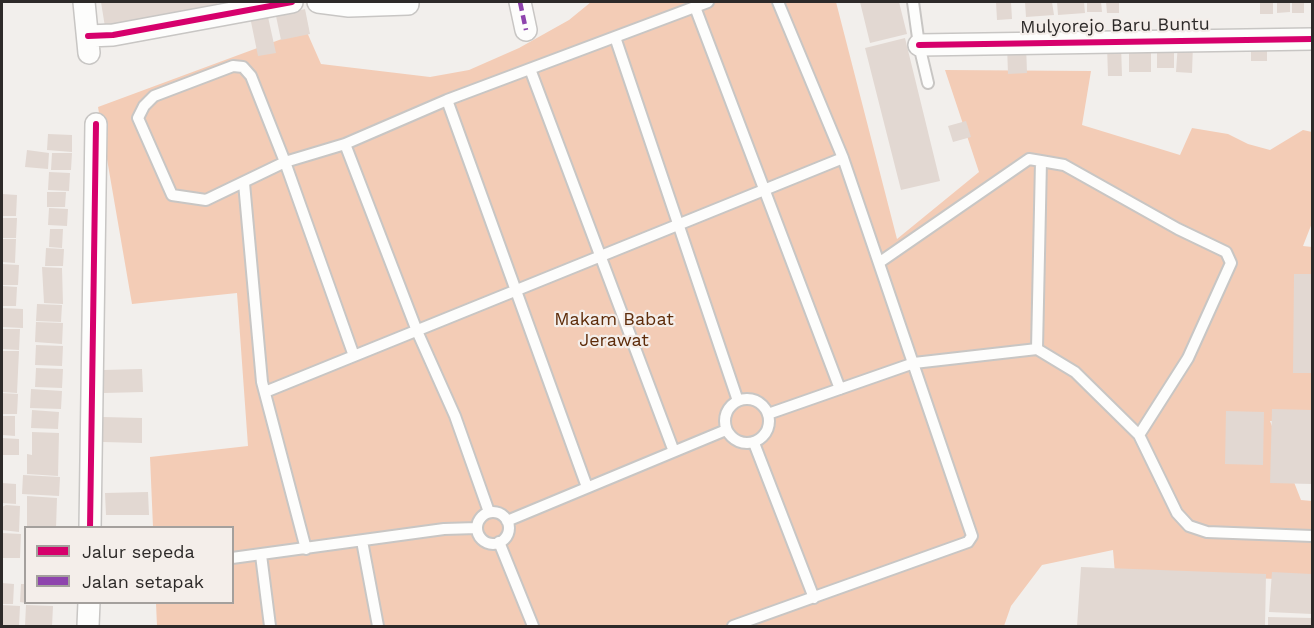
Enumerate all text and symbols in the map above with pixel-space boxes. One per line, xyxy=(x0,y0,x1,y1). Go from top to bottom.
street label: Mulyorejo Baru Buntu xyxy=(1020,14,1210,38)
park label: Makam Babat Jerawat xyxy=(554,309,674,352)
legend xyxy=(24,526,234,604)
text: Jalur sepeda xyxy=(82,541,195,562)
text: Jalan setapak xyxy=(82,571,204,592)

